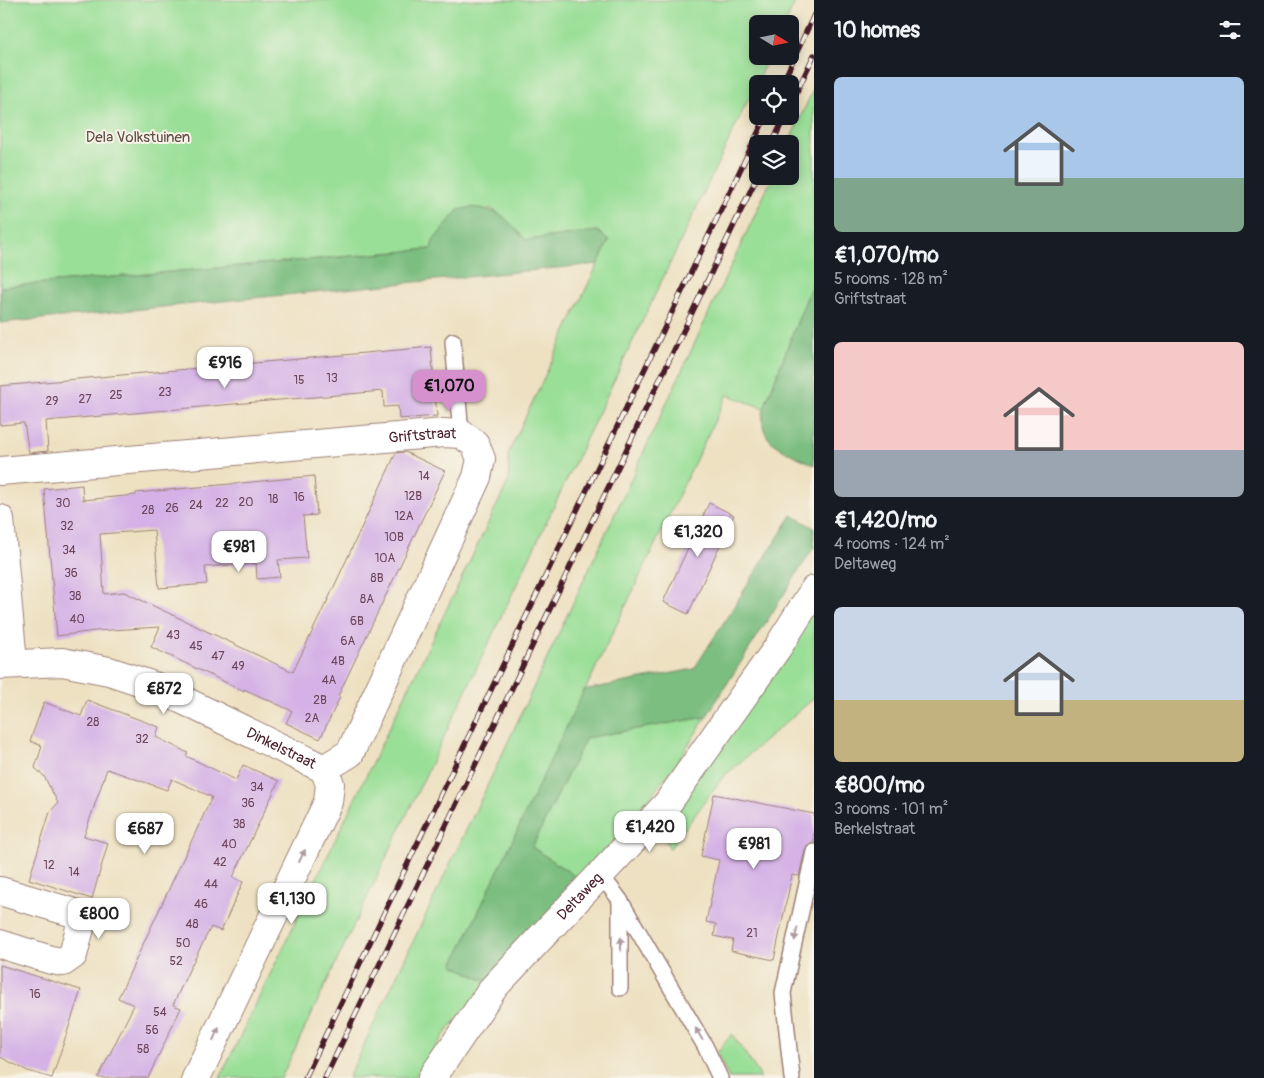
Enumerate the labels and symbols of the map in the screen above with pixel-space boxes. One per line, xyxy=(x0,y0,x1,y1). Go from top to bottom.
north arrow xyxy=(749,15,799,65)
park label: Dela Volkstuinen xyxy=(86,128,190,147)
pin: €916 xyxy=(195,346,255,389)
pin: €1,070 xyxy=(408,370,490,412)
house number: 13 xyxy=(326,371,338,386)
house number: 15 xyxy=(293,373,305,388)
house number: 23 xyxy=(158,385,172,400)
house number: 25 xyxy=(109,388,123,403)
house number: 27 xyxy=(78,392,92,407)
house number: 29 xyxy=(46,394,58,409)
street label: Griftstraat xyxy=(388,423,458,447)
house number: 14 xyxy=(418,469,430,484)
house number: 12B xyxy=(404,489,422,504)
house number: 16 xyxy=(293,490,305,505)
house number: 18 xyxy=(268,492,278,507)
house number: 20 xyxy=(239,495,253,510)
house number: 30 xyxy=(56,496,70,511)
house number: 22 xyxy=(215,496,229,511)
house number: 24 xyxy=(189,498,203,513)
house number: 26 xyxy=(165,501,179,516)
house number: 28 xyxy=(142,503,154,518)
house number: 12A xyxy=(394,509,414,524)
pin: €1,320 xyxy=(657,516,739,558)
house number: 32 xyxy=(60,519,74,534)
pin: €981 xyxy=(209,530,269,573)
house number: 10B xyxy=(384,530,404,545)
house number: 34 xyxy=(62,543,76,558)
house number: 10A xyxy=(375,551,396,566)
house number: 36 xyxy=(64,566,78,581)
house number: 8B xyxy=(371,571,384,586)
house number: 38 xyxy=(69,589,81,604)
house number: 8A xyxy=(360,592,374,607)
house number: 40 xyxy=(69,612,85,627)
house number: 6B xyxy=(350,614,364,629)
house number: 43 xyxy=(166,628,180,643)
house number: 6A xyxy=(341,634,356,649)
house number: 45 xyxy=(189,639,203,654)
house number: 47 xyxy=(211,649,225,664)
house number: 4B xyxy=(331,654,345,669)
house number: 49 xyxy=(231,659,245,674)
pin: €872 xyxy=(134,672,194,715)
house number: 4A xyxy=(322,673,337,688)
house number: 2B xyxy=(313,693,327,708)
house number: 2A xyxy=(305,711,319,726)
house number: 28 xyxy=(87,715,99,730)
street label: Dinkelstraat xyxy=(243,723,320,774)
house number: 32 xyxy=(135,732,149,747)
house number: 34 xyxy=(250,780,264,795)
house number: 36 xyxy=(241,796,255,811)
pin: €1,420 xyxy=(609,810,691,853)
pin: €687 xyxy=(115,812,175,855)
house number: 38 xyxy=(233,817,245,832)
pin: €981 xyxy=(724,828,784,870)
house number: 40 xyxy=(221,837,237,852)
one-way arrow xyxy=(298,849,306,863)
house number: 42 xyxy=(213,855,227,870)
house number: 12 xyxy=(43,858,55,873)
house number: 14 xyxy=(68,865,80,880)
street label: Deltaweg xyxy=(553,868,607,924)
house number: 44 xyxy=(204,877,218,892)
pin: €1,130 xyxy=(251,882,333,925)
house number: 46 xyxy=(194,897,208,912)
pin: €800 xyxy=(69,898,129,940)
house number: 48 xyxy=(185,917,199,932)
house number: 21 xyxy=(746,926,758,941)
one-way arrow xyxy=(792,926,800,941)
house number: 50 xyxy=(176,936,190,951)
one-way arrow xyxy=(617,936,625,952)
house number: 52 xyxy=(169,954,183,969)
house number: 16 xyxy=(29,987,41,1002)
house number: 54 xyxy=(153,1005,167,1020)
house number: 56 xyxy=(145,1023,159,1038)
one-way arrow xyxy=(213,1027,221,1041)
one-way arrow xyxy=(694,1028,703,1041)
house number: 58 xyxy=(137,1042,149,1057)

